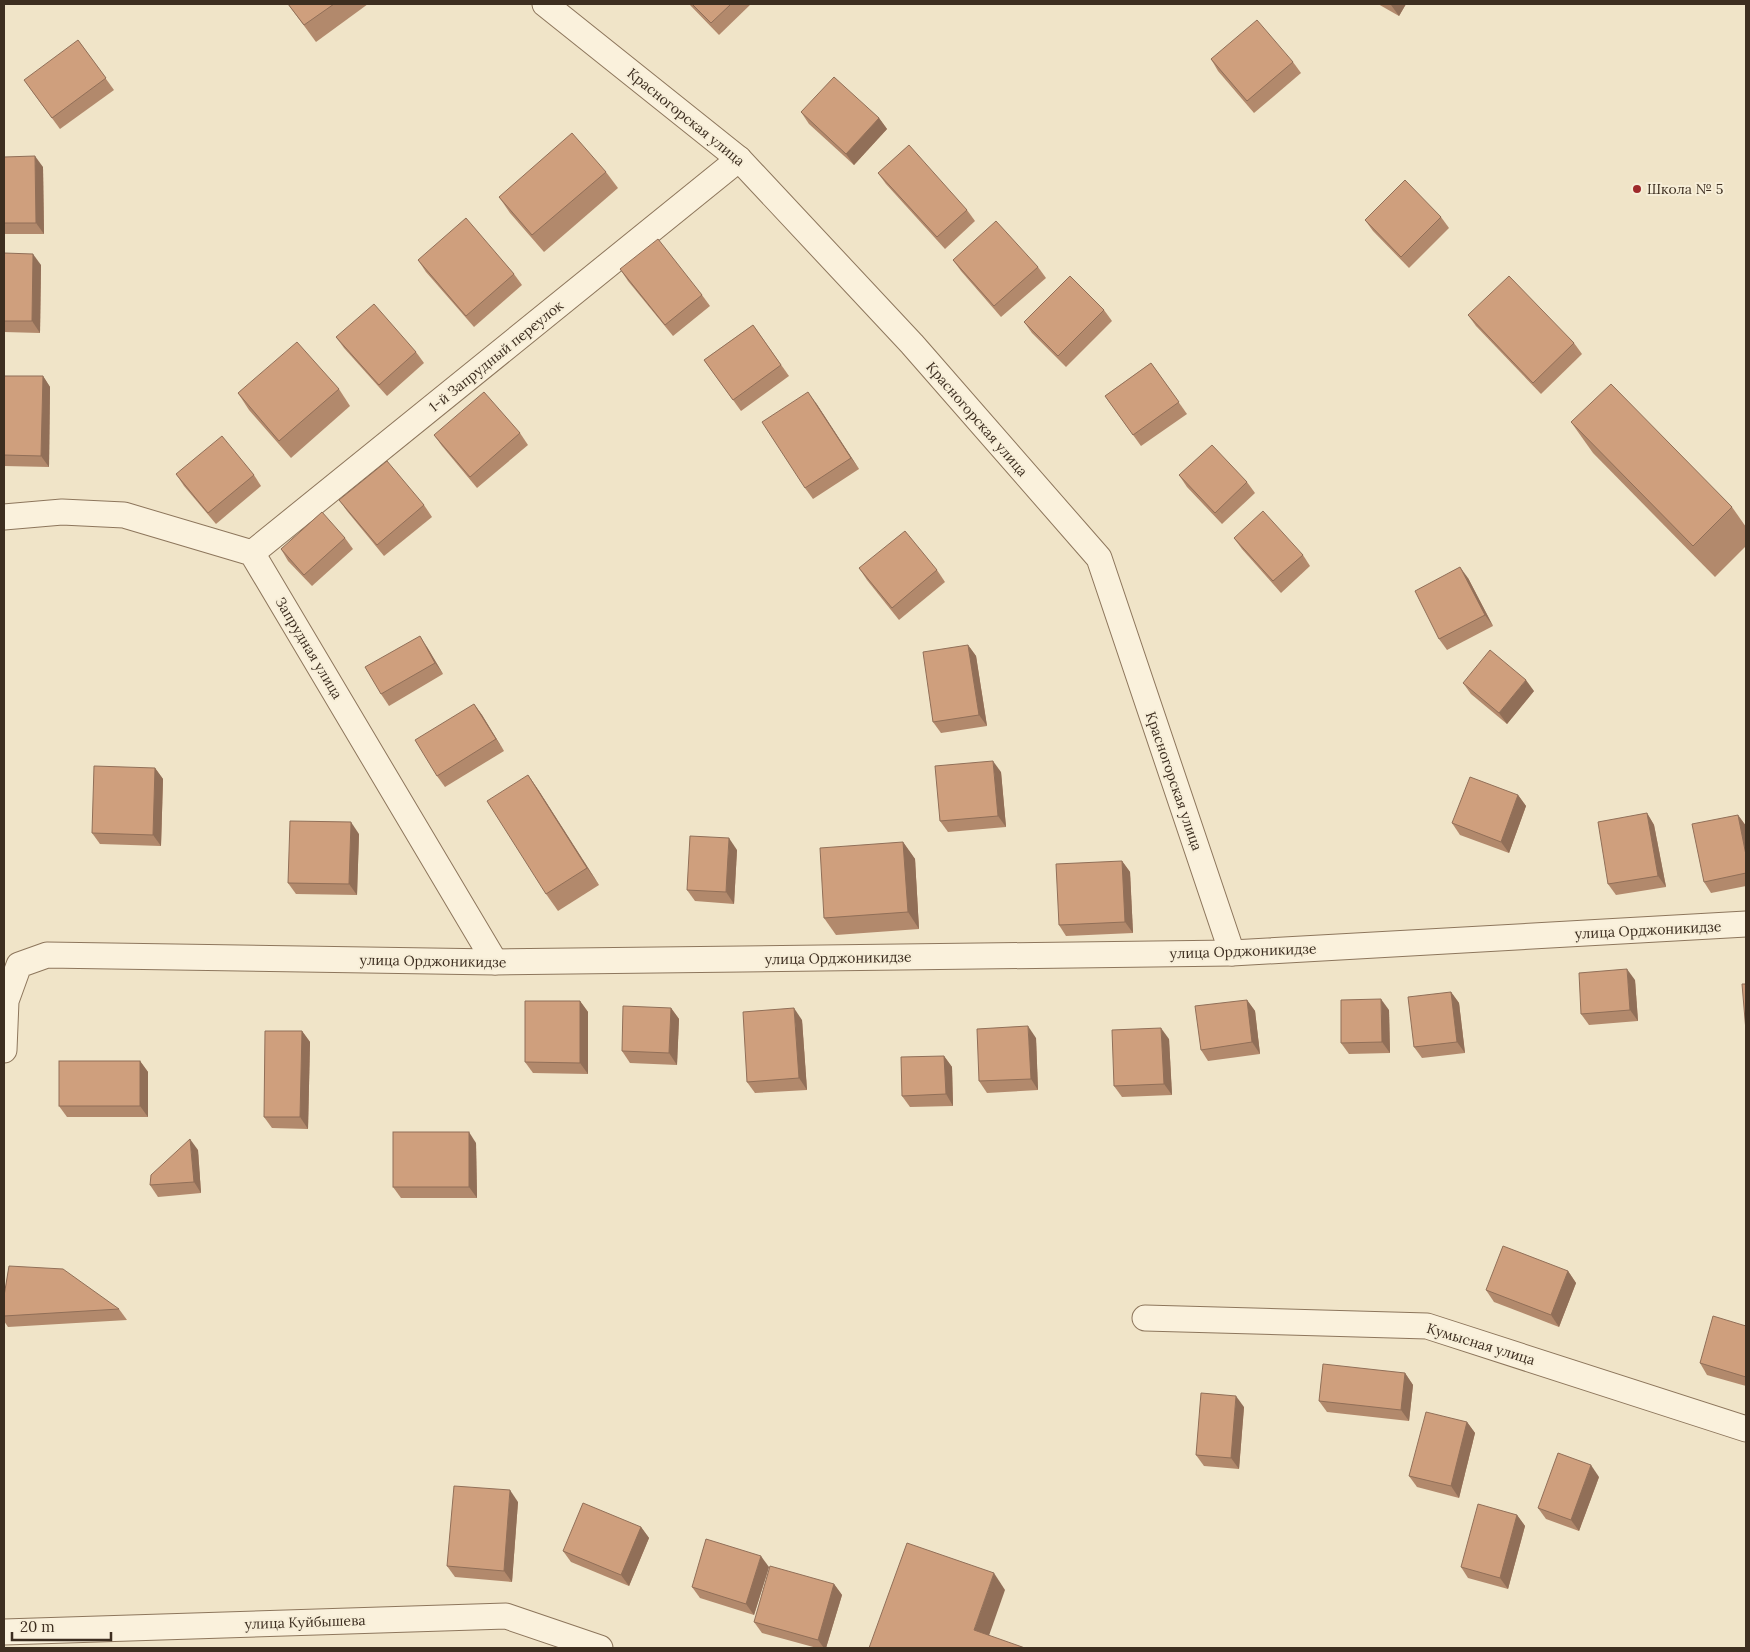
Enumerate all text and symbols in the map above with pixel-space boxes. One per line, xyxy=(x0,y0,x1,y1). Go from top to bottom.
street label: Красногорская улица xyxy=(624,64,748,170)
place label: Школа № 5 xyxy=(1647,180,1723,198)
marker: Школа № 5 xyxy=(1631,183,1643,195)
street label: 1-й Запрудный переулок xyxy=(425,296,567,416)
street label: Красногорская улица xyxy=(922,358,1032,480)
street label: Запрудная улица xyxy=(271,594,347,702)
street label: Красногорская улица xyxy=(1142,709,1206,853)
street label: улица Орджоникидзе xyxy=(1574,917,1722,943)
street label: улица Орджоникидзе xyxy=(1169,939,1317,963)
street label: улица Орджоникидзе xyxy=(764,948,912,968)
street label: улица Орджоникидзе xyxy=(359,951,507,971)
street label: Кумысная улица xyxy=(1425,1319,1537,1369)
scale bar xyxy=(12,1610,111,1642)
street label: улица Куйбышева xyxy=(244,1611,366,1633)
text: 20 m xyxy=(20,1617,55,1636)

